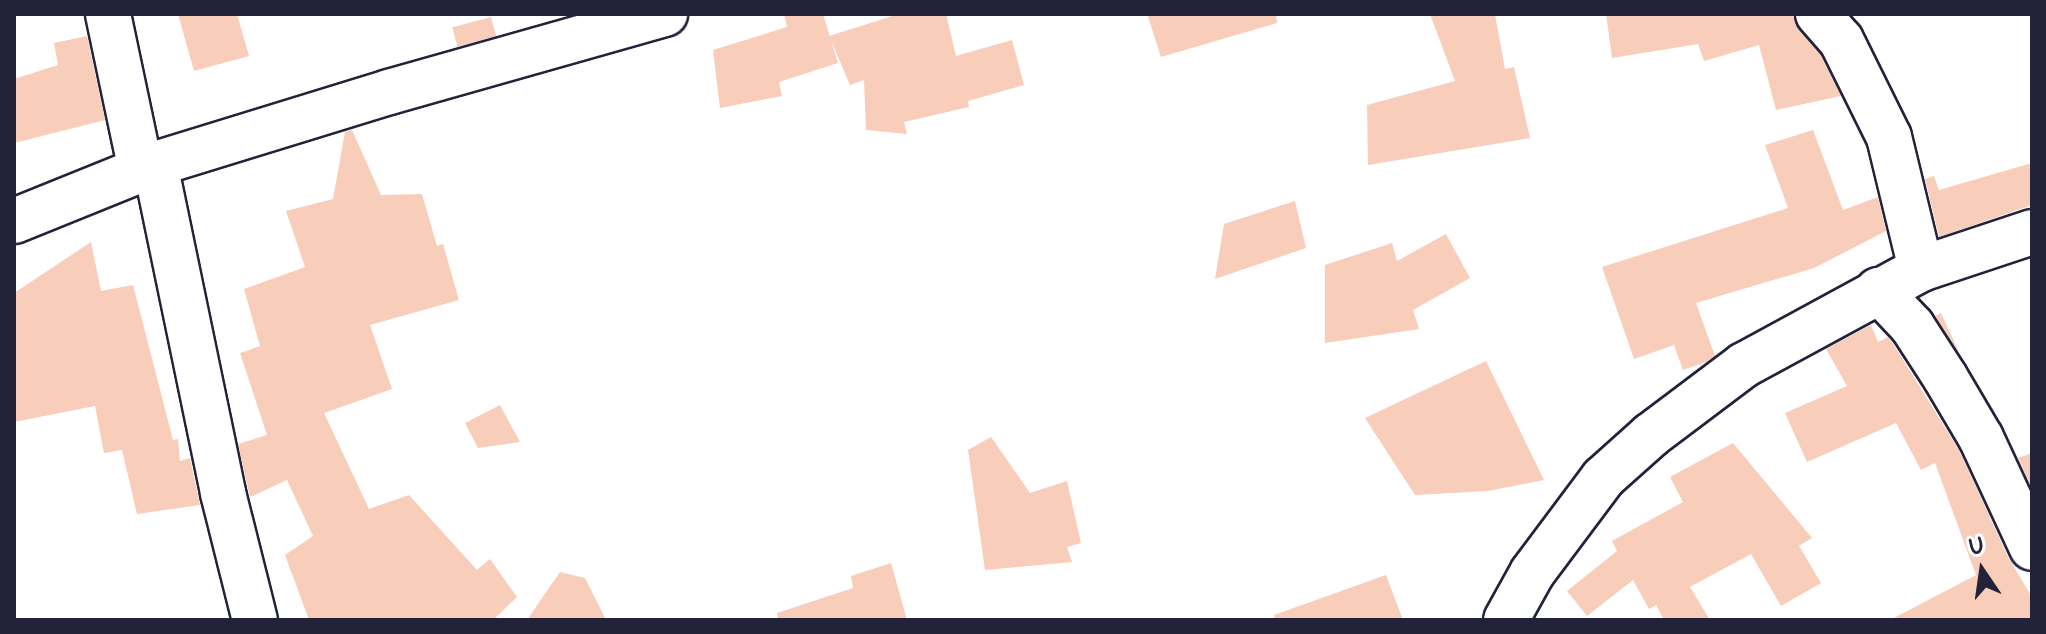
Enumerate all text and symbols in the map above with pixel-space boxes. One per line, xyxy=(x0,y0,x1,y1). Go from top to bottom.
north arrow xyxy=(1942,530,2022,610)
text: U xyxy=(1966,531,1987,562)

